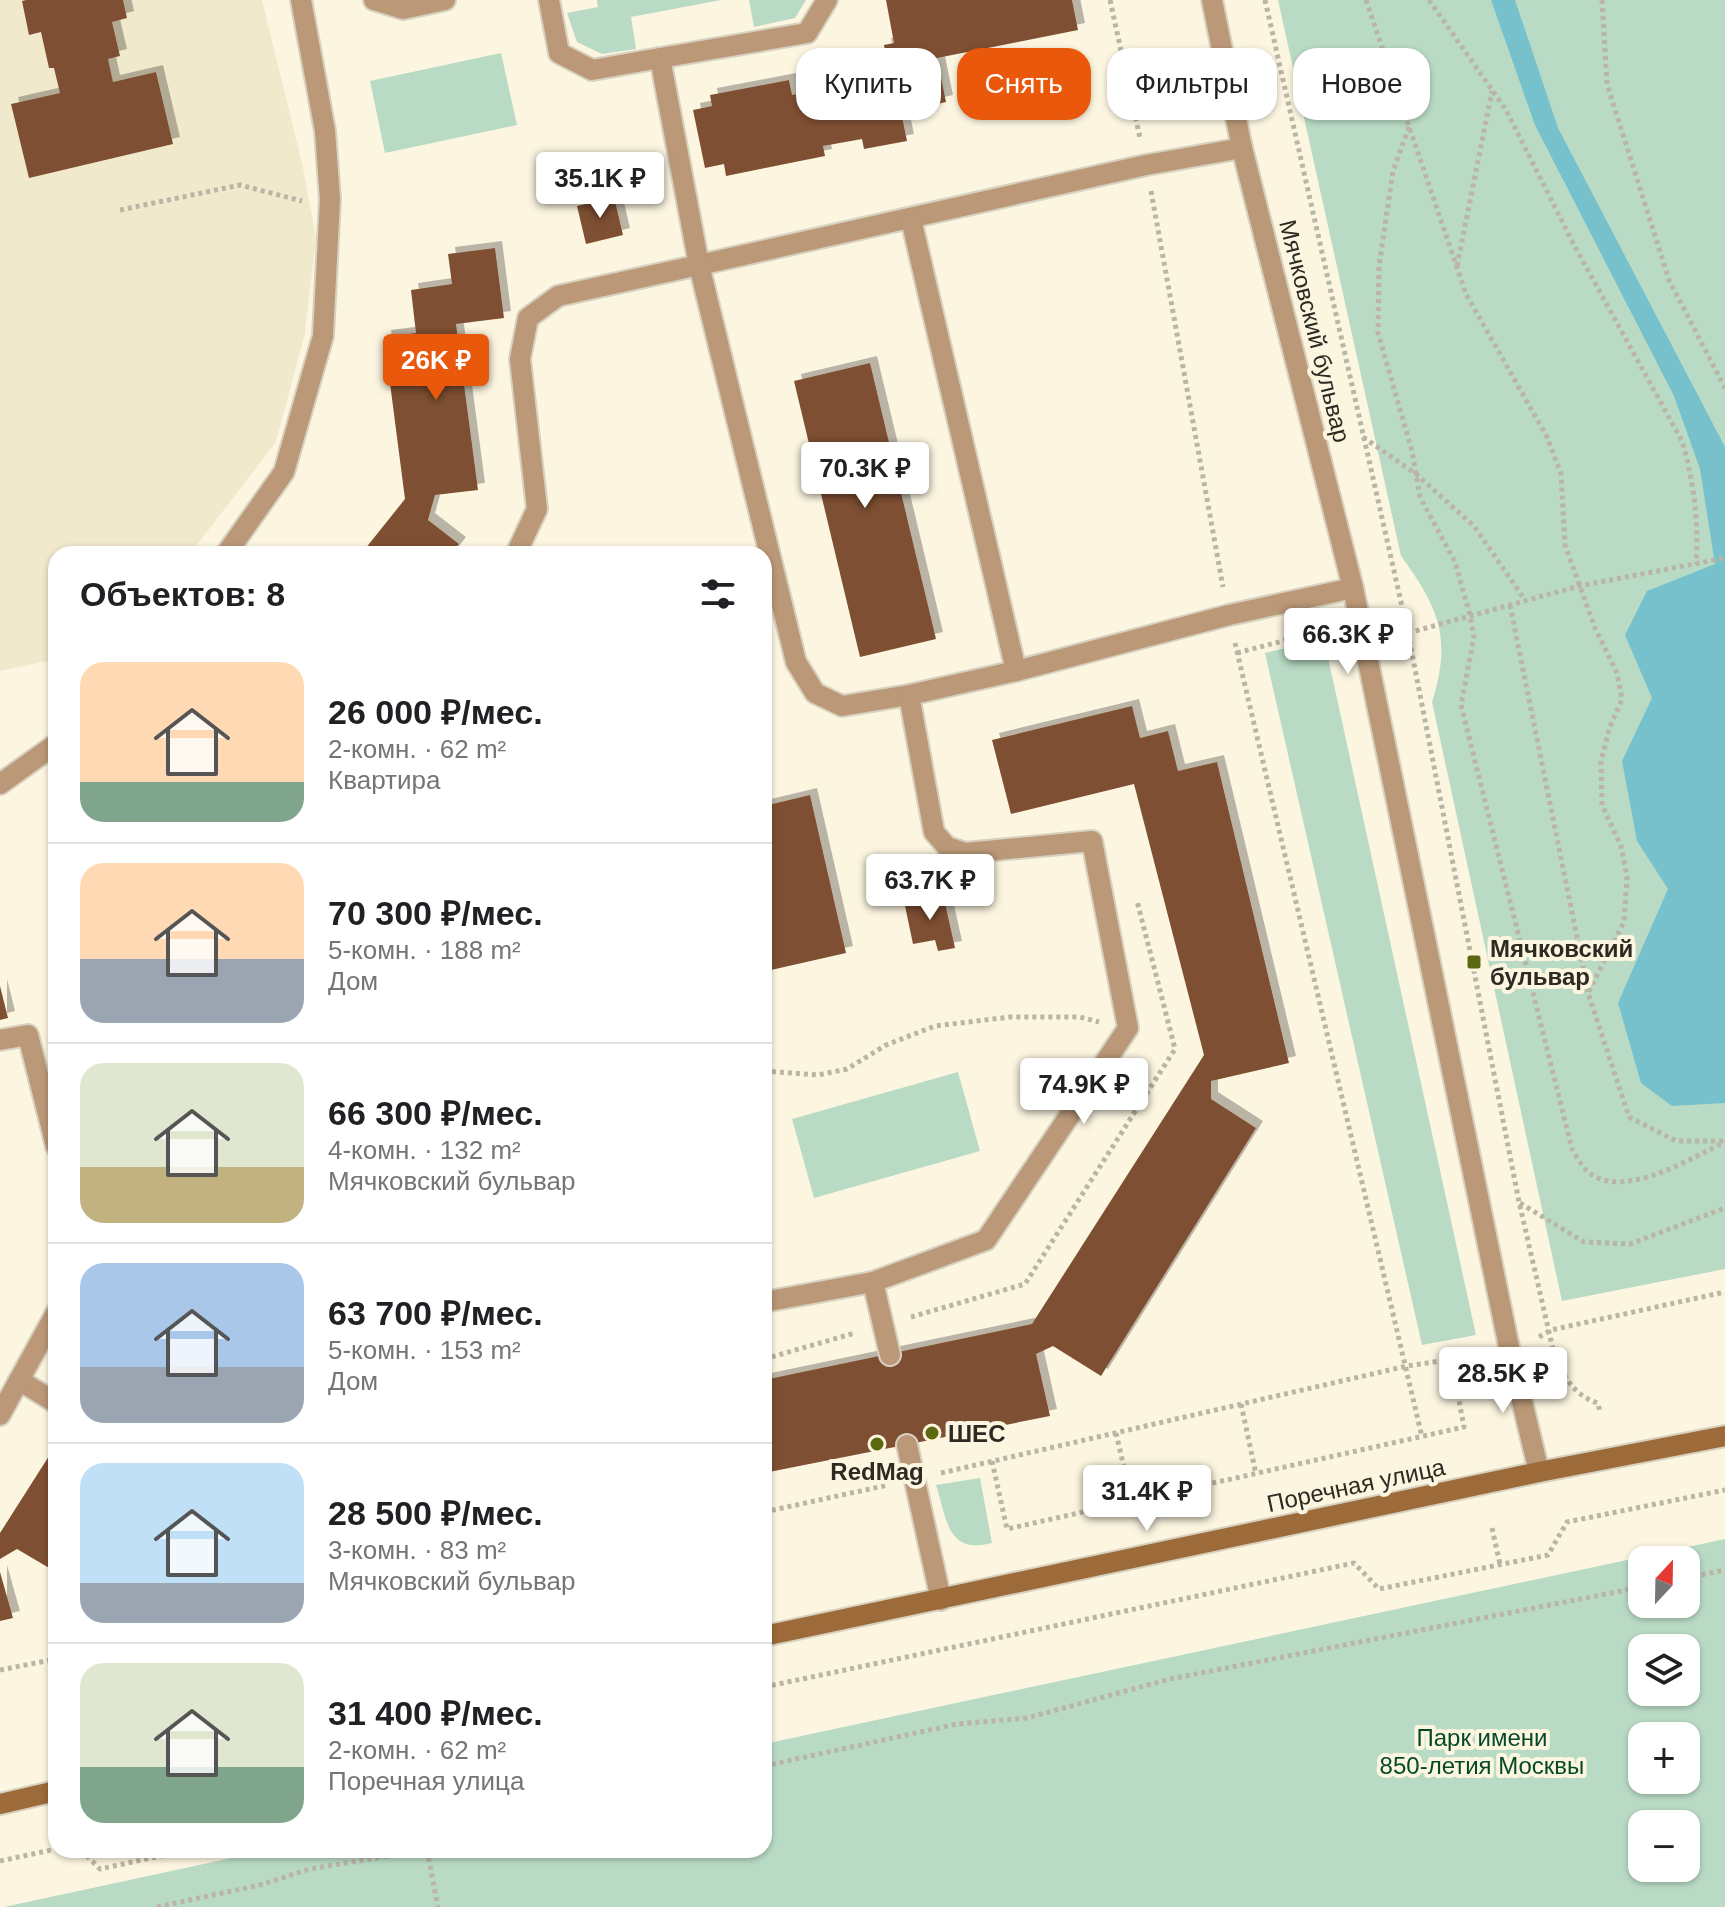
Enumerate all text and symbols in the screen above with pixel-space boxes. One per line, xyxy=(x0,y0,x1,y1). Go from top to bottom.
chip: Купить xyxy=(796,48,941,120)
chip: Снять xyxy=(957,48,1091,120)
chip: Фильтры xyxy=(1107,48,1277,120)
chip: Новое xyxy=(1293,48,1430,120)
pin: 35.1K ₽ xyxy=(526,152,674,220)
text: 35.1K ₽ xyxy=(554,163,646,193)
street label: Мячковский бульвар xyxy=(1274,217,1356,445)
pin: 26K ₽ xyxy=(380,334,492,402)
text: 26K ₽ xyxy=(401,345,471,375)
pin: 70.3K ₽ xyxy=(791,442,939,510)
text: 70.3K ₽ xyxy=(819,453,911,483)
icon: filters xyxy=(696,572,740,616)
text: Объектов: 8 xyxy=(80,575,285,613)
pin: 66.3K ₽ xyxy=(1274,608,1422,676)
text: 66.3K ₽ xyxy=(1302,619,1394,649)
text: 26 000 ₽/мес. xyxy=(328,693,543,731)
icon: home xyxy=(144,694,240,790)
text: 2-комн. · 62 m² xyxy=(328,734,506,764)
text: Квартира xyxy=(328,765,440,795)
pin: 63.7K ₽ xyxy=(856,854,1004,922)
text: 63.7K ₽ xyxy=(884,865,976,895)
text: 70 300 ₽/мес. xyxy=(328,894,543,932)
icon: home xyxy=(144,895,240,991)
text: 5-комн. · 188 m² xyxy=(328,935,521,965)
place label: Мячковский бульвар xyxy=(1490,935,1633,990)
marker: Мячковский бульвар xyxy=(1465,953,1483,971)
text: Дом xyxy=(328,966,378,996)
pin: 74.9K ₽ xyxy=(1010,1058,1158,1126)
text: 74.9K ₽ xyxy=(1038,1069,1130,1099)
text: 66 300 ₽/мес. xyxy=(328,1094,543,1132)
icon: home xyxy=(144,1095,240,1191)
text: 4-комн. · 132 m² xyxy=(328,1135,521,1165)
text: Мячковский бульвар xyxy=(328,1166,575,1196)
text: 63 700 ₽/мес. xyxy=(328,1294,543,1332)
icon: home xyxy=(144,1295,240,1391)
text: 5-комн. · 153 m² xyxy=(328,1335,521,1365)
pin: 28.5K ₽ xyxy=(1429,1347,1577,1415)
text: 28.5K ₽ xyxy=(1457,1358,1549,1388)
text: Дом xyxy=(328,1366,378,1396)
place label: ШЕС xyxy=(948,1420,1005,1447)
marker: ШЕС xyxy=(923,1424,941,1442)
marker: RedMag xyxy=(868,1435,886,1453)
street label: Поречная улица xyxy=(1265,1453,1448,1517)
place label: RedMag xyxy=(830,1458,924,1485)
pin: 31.4K ₽ xyxy=(1073,1465,1221,1533)
text: 31.4K ₽ xyxy=(1101,1476,1193,1506)
text: 28 500 ₽/мес. xyxy=(328,1494,543,1532)
icon: home xyxy=(144,1495,240,1591)
text: 3-комн. · 83 m² xyxy=(328,1535,506,1565)
north arrow xyxy=(1628,1546,1700,1618)
map controls xyxy=(1628,1546,1700,1882)
text: Мячковский бульвар xyxy=(328,1566,575,1596)
button: layers xyxy=(1628,1634,1700,1706)
text: 31 400 ₽/мес. xyxy=(328,1694,543,1732)
icon: home xyxy=(144,1695,240,1791)
button: + xyxy=(1628,1722,1700,1794)
park label: Парк имени 850-летия Москвы xyxy=(1380,1724,1584,1779)
text: 2-комн. · 62 m² xyxy=(328,1735,506,1765)
text: Поречная улица xyxy=(328,1766,524,1796)
button: − xyxy=(1628,1810,1700,1882)

